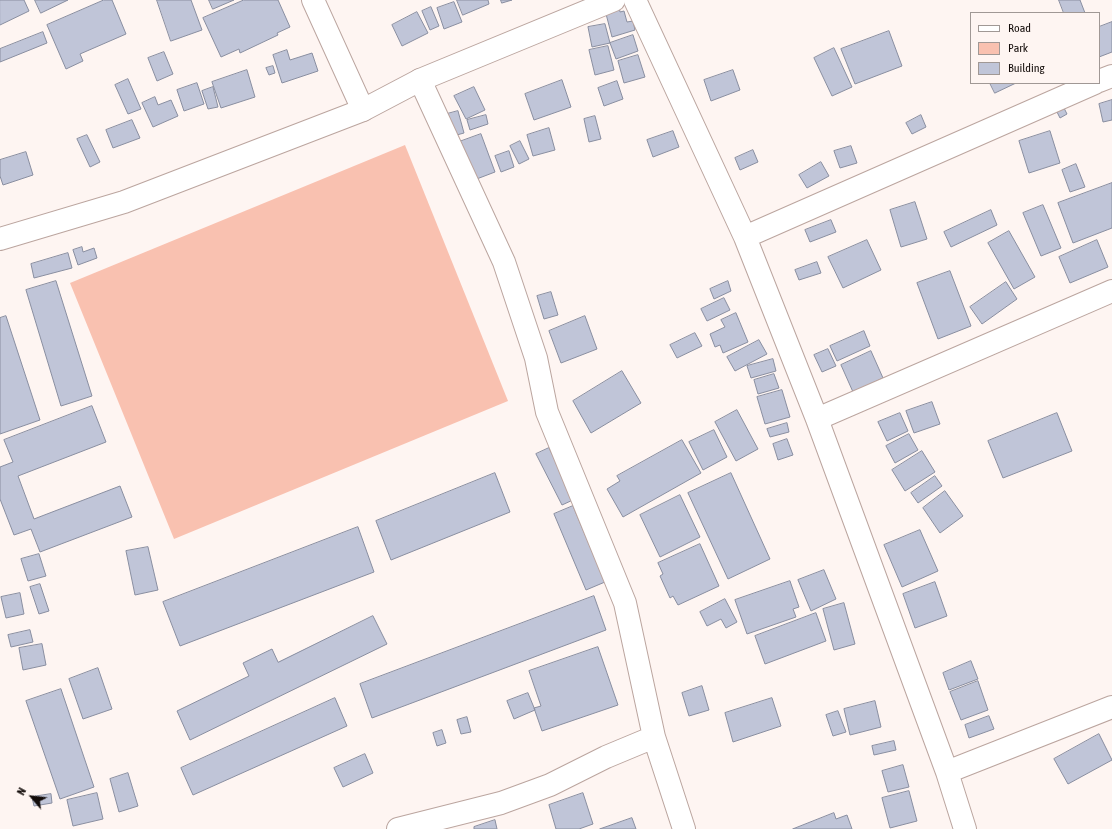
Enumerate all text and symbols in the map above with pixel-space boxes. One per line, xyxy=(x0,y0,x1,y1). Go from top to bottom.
legend xyxy=(970,12,1100,84)
text: Road xyxy=(1008,21,1031,35)
text: Park xyxy=(1008,41,1028,55)
text: Building xyxy=(1008,61,1045,75)
north arrow xyxy=(12,777,52,817)
text: N xyxy=(15,786,28,797)

